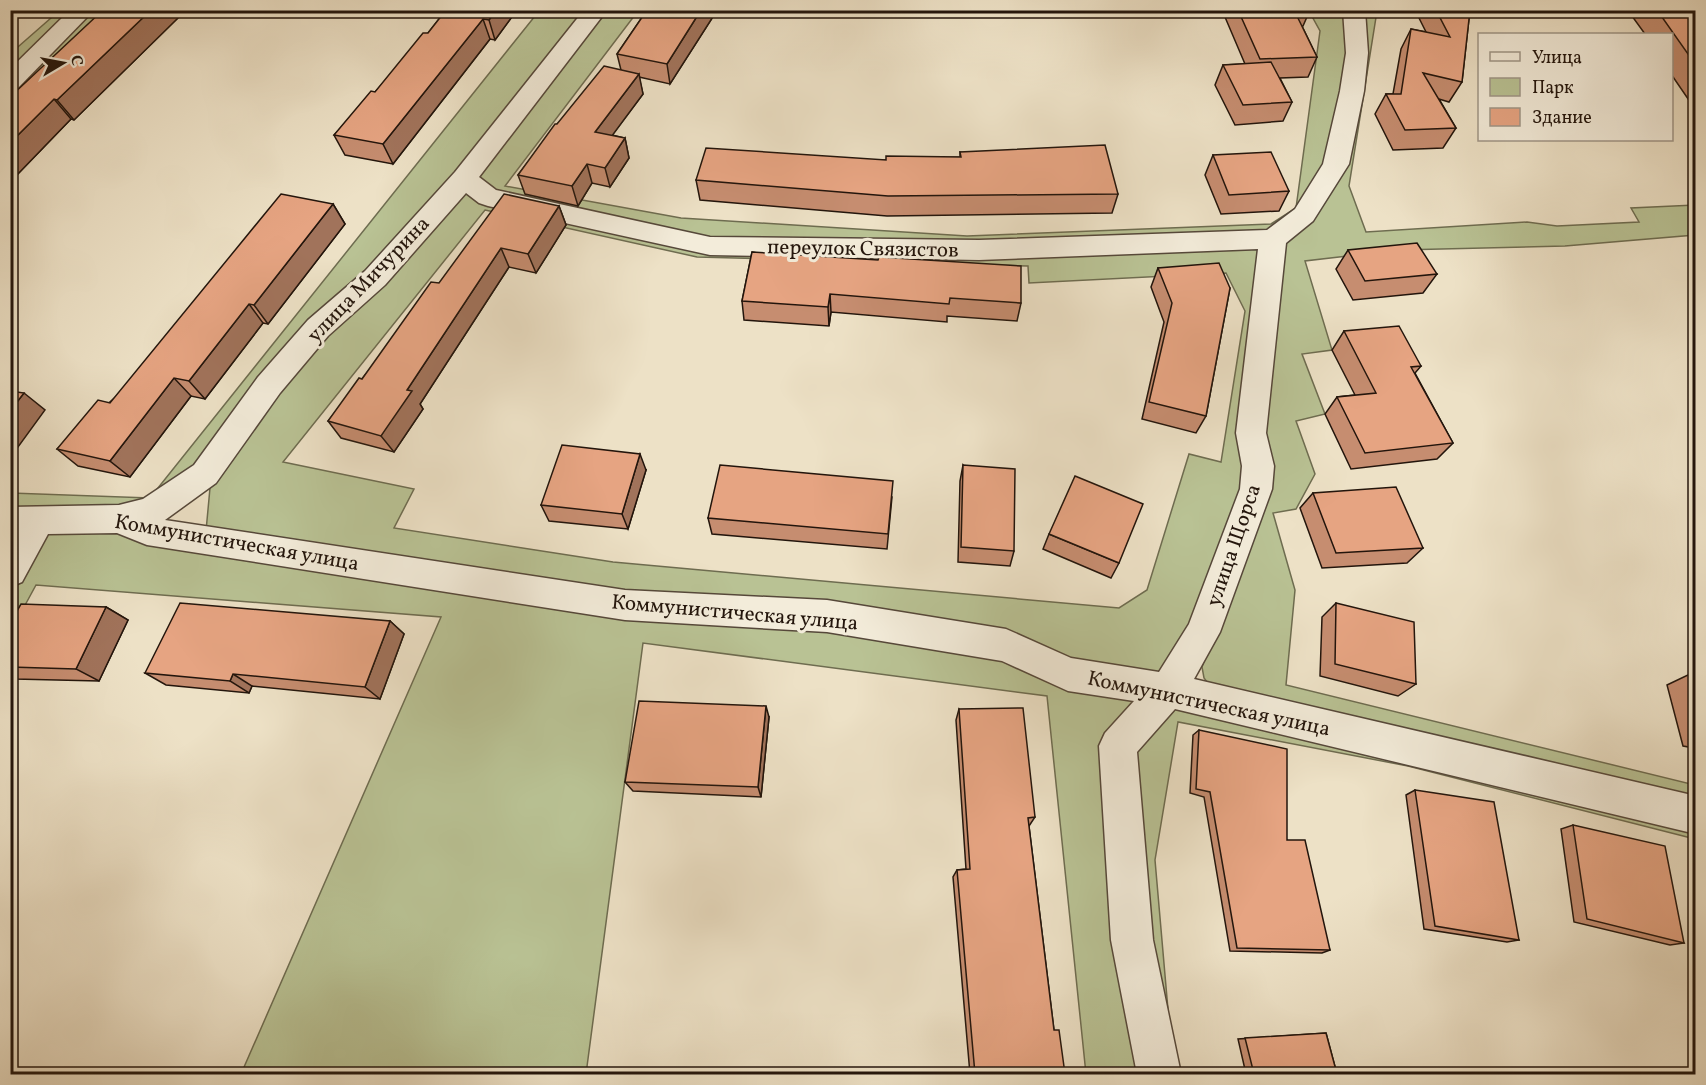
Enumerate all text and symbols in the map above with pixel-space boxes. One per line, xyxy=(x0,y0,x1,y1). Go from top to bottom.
north arrow xyxy=(33,33,93,93)
legend xyxy=(1478,33,1673,141)
text: Улица xyxy=(1532,46,1582,71)
text: С xyxy=(64,54,88,68)
text: Парк xyxy=(1532,76,1574,101)
text: Здание xyxy=(1532,106,1592,131)
street label: улица Мичурина xyxy=(301,210,437,350)
street label: переулок Связистов xyxy=(767,233,959,266)
street label: улица Щорса xyxy=(1200,480,1269,611)
street label: Коммунистическая улица xyxy=(112,508,361,579)
street label: Коммунистическая улица xyxy=(610,588,859,639)
street label: Коммунистическая улица xyxy=(1085,665,1333,744)

